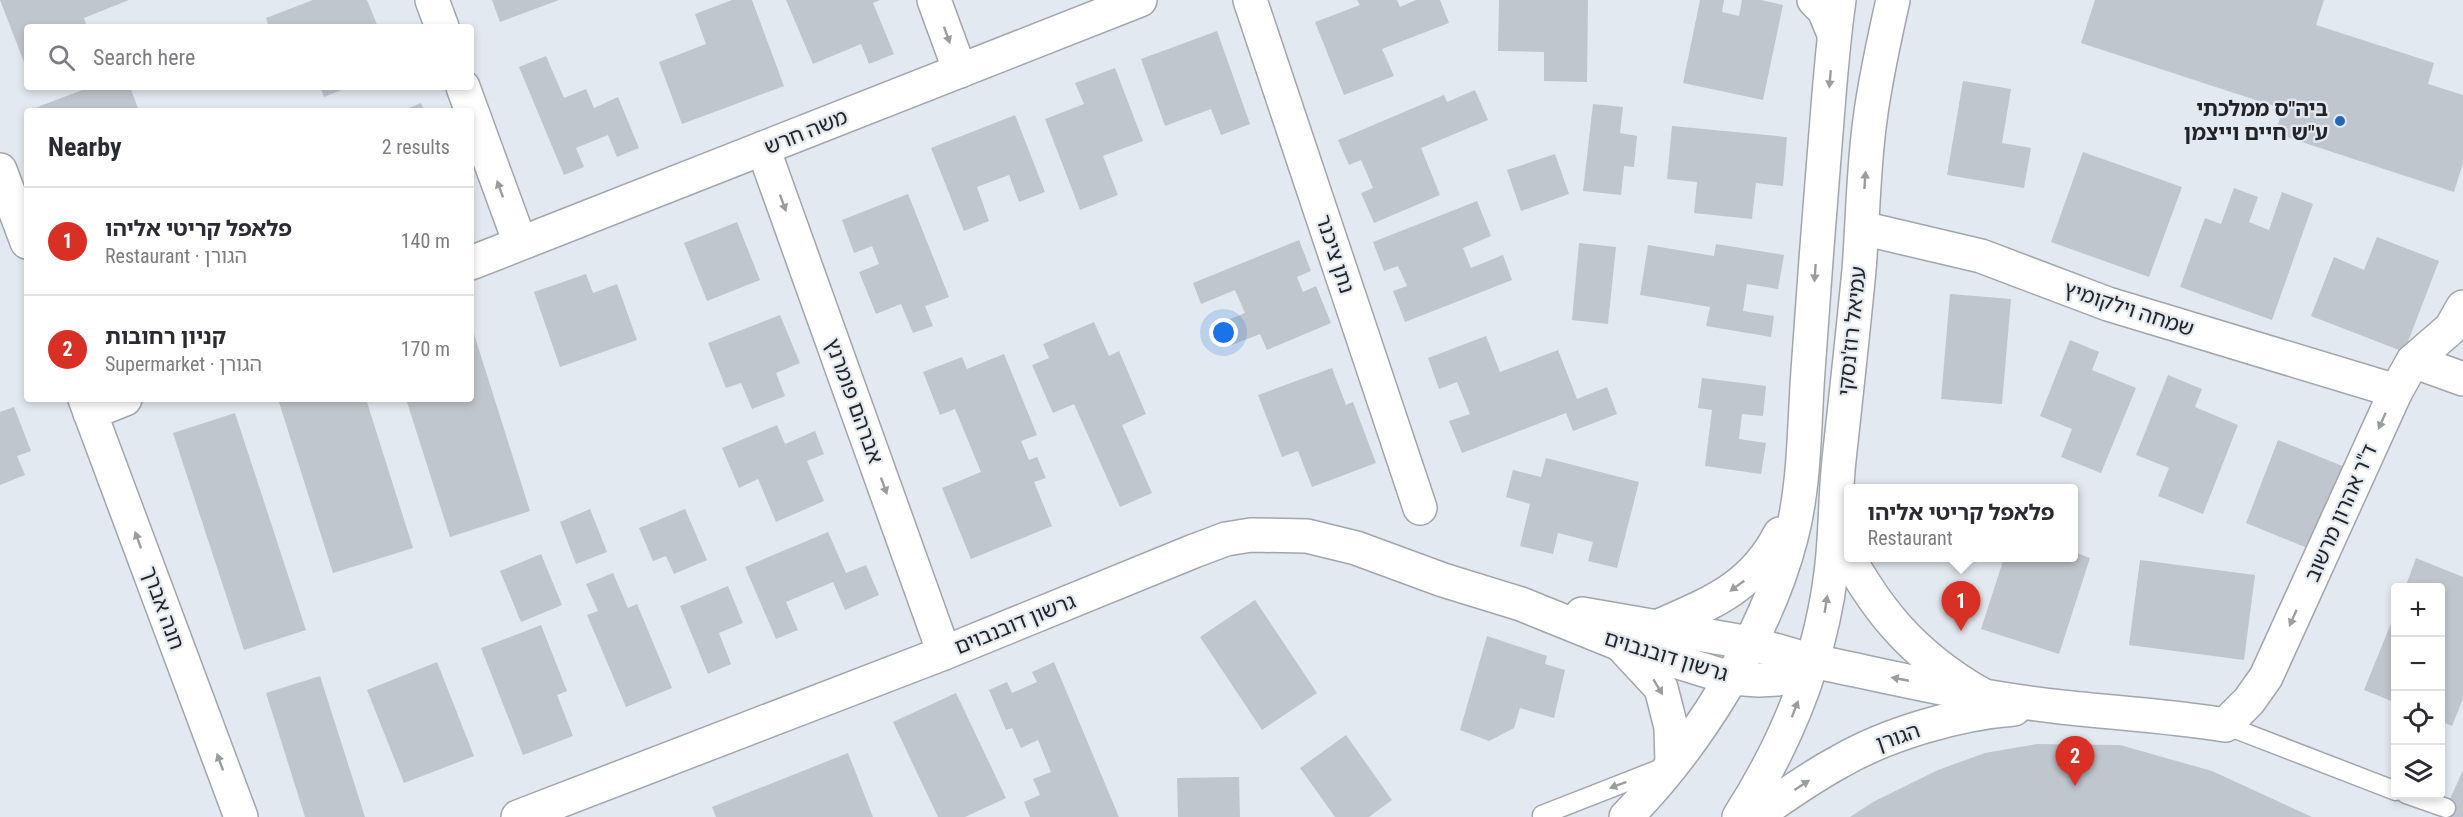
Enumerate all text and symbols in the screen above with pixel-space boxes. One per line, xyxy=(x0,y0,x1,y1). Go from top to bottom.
search box xyxy=(24,24,474,90)
one-way arrow xyxy=(943,26,953,44)
icon: search xyxy=(45,41,78,74)
text: Search here xyxy=(93,45,195,70)
one-way arrow xyxy=(1826,69,1835,88)
place label: ביה"ס ממלכתי ע"ש חיים וייצמן xyxy=(2184,97,2328,145)
street label: משה חרש xyxy=(761,104,851,159)
marker: ביה"ס ממלכתי ע"ש חיים וייצמן xyxy=(2333,114,2347,128)
text: Nearby xyxy=(48,132,122,162)
text: 2 results xyxy=(382,135,450,159)
one-way arrow xyxy=(1861,171,1870,190)
one-way arrow xyxy=(495,179,505,197)
one-way arrow xyxy=(779,195,789,213)
street label: נתן ציכנר xyxy=(1311,212,1359,296)
text: פלאפל קריטי אליהו xyxy=(105,216,292,241)
text: 1 xyxy=(62,229,73,253)
text: 140 m xyxy=(401,229,450,253)
text: Restaurant · הגורן xyxy=(105,244,247,268)
one-way arrow xyxy=(1810,264,1820,283)
street label: עמיאל רוז'נסקי xyxy=(1833,265,1871,397)
street label: שמחה וילקומיץ xyxy=(2061,277,2197,341)
your location xyxy=(1209,318,1238,347)
text: קניון רחובות xyxy=(105,324,226,349)
street label: אברהם פומרנץ xyxy=(820,335,888,467)
text: 2 xyxy=(62,337,73,361)
text: 170 m xyxy=(401,337,450,361)
text: Supermarket · הגורן xyxy=(105,352,262,376)
one-way arrow xyxy=(2378,413,2387,430)
street label: ד"ר אהרון מרשוב xyxy=(2300,441,2382,585)
one-way arrow xyxy=(880,477,890,495)
popup xyxy=(1844,484,2078,562)
text: פלאפל קריטי אליהו xyxy=(1868,500,2054,525)
text: Restaurant xyxy=(1868,526,1953,550)
one-way arrow xyxy=(132,531,142,549)
street label: חנה אברך xyxy=(137,563,189,653)
one-way arrow xyxy=(1729,580,1744,592)
pin: 1 xyxy=(1942,582,1980,631)
map controls xyxy=(2391,583,2445,799)
button: + xyxy=(2391,583,2445,637)
street label: גרשון דובנבוים xyxy=(951,589,1079,659)
one-way arrow xyxy=(1822,595,1831,614)
one-way arrow xyxy=(2289,610,2298,627)
street label: גרשון דובנבוים xyxy=(1601,626,1731,686)
button: − xyxy=(2391,637,2445,691)
one-way arrow xyxy=(1890,674,1909,683)
one-way arrow xyxy=(1653,679,1664,695)
button: locate xyxy=(2391,691,2445,745)
one-way arrow xyxy=(1790,700,1800,718)
street label: הגורן xyxy=(1873,718,1923,756)
pin: 2 xyxy=(2056,736,2094,786)
button: layers xyxy=(2391,745,2445,799)
one-way arrow xyxy=(215,753,225,771)
one-way arrow xyxy=(1794,779,1811,790)
one-way arrow xyxy=(1609,781,1627,790)

